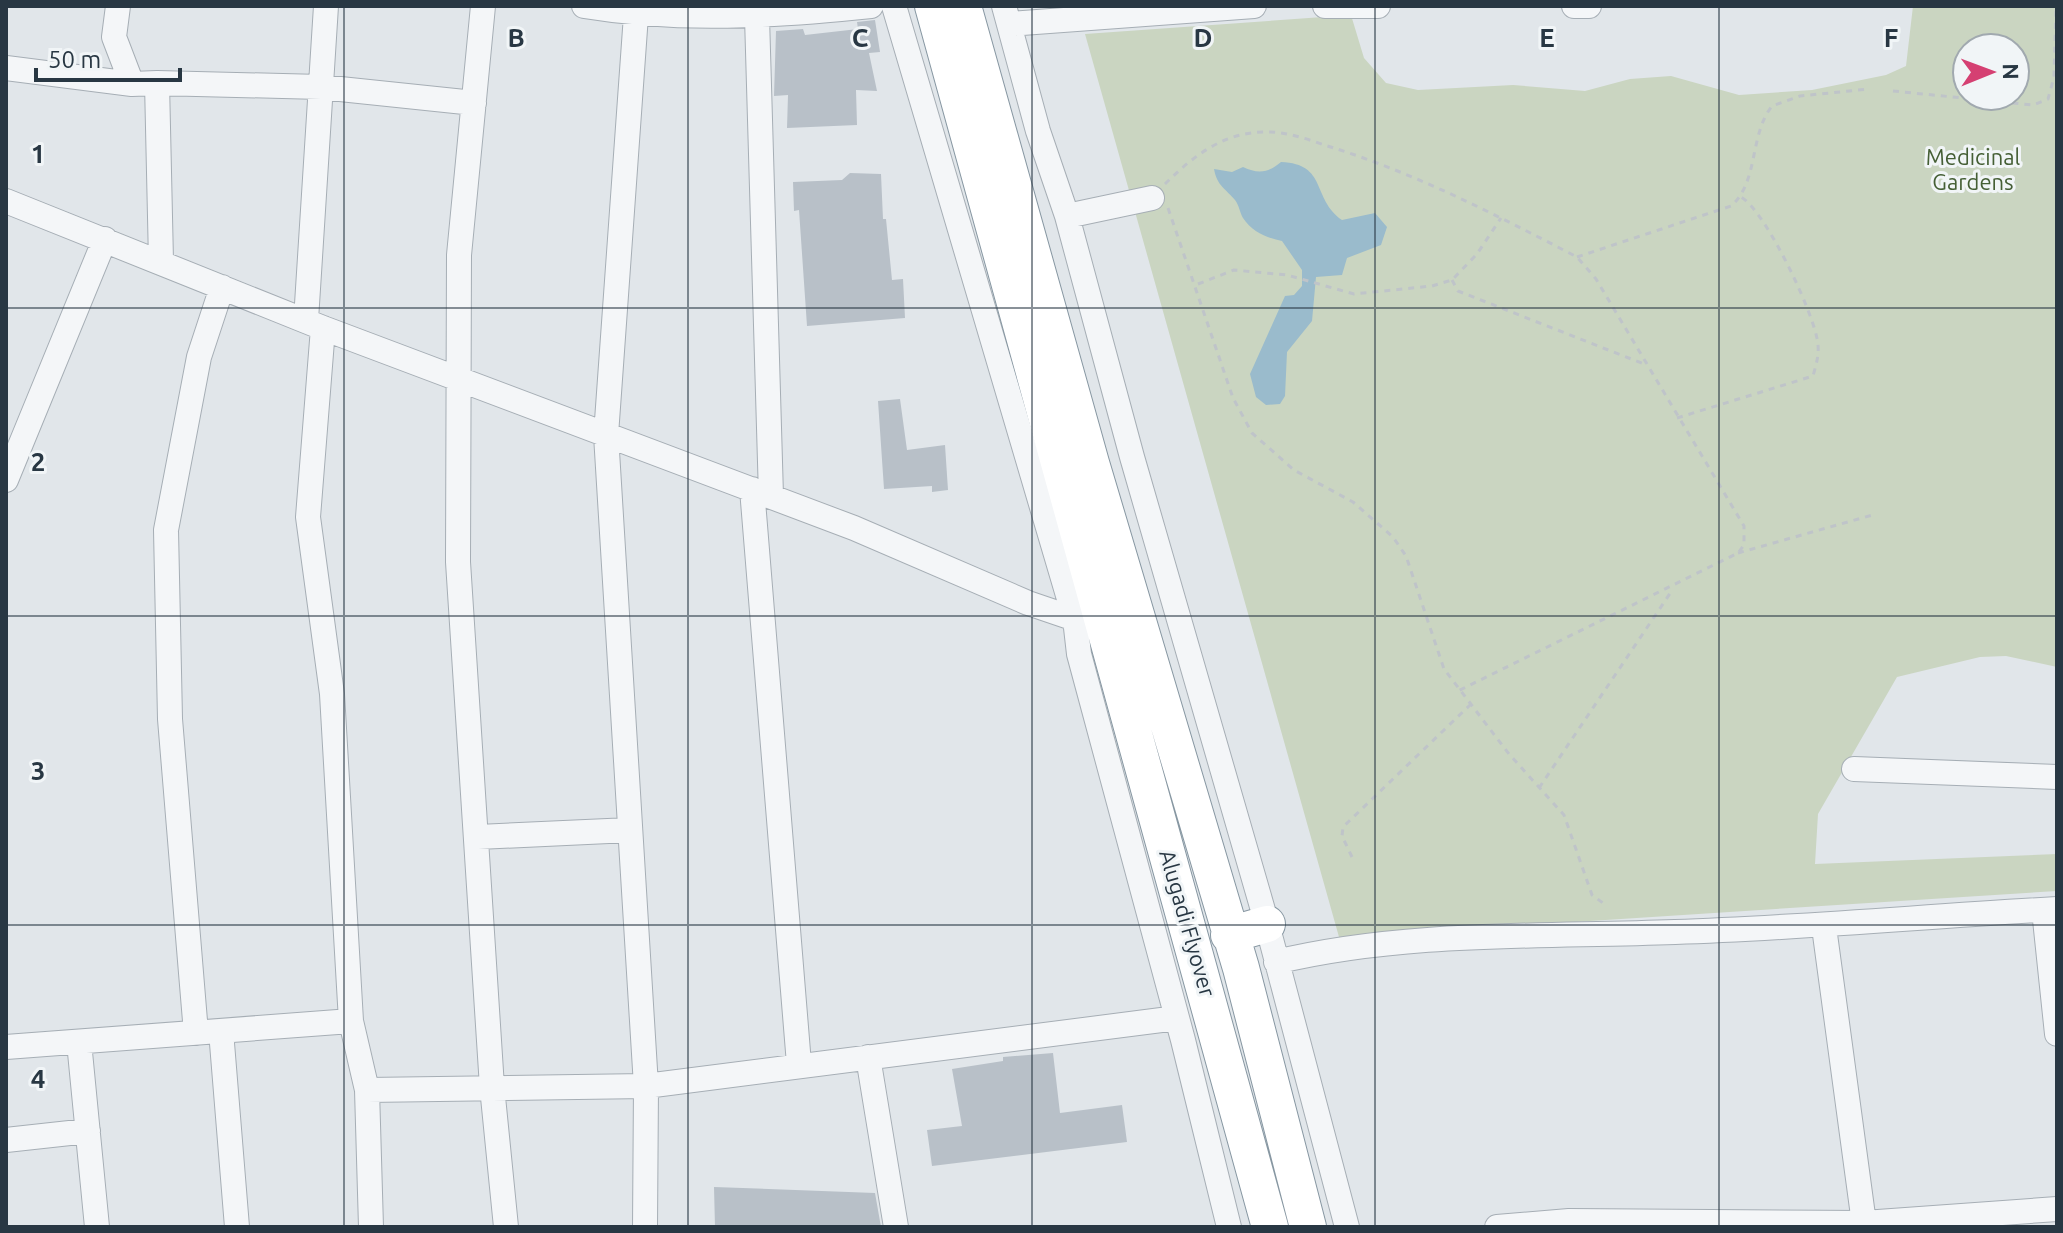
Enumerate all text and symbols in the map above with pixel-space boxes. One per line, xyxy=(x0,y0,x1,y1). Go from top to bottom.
text: B xyxy=(507,23,525,52)
text: C xyxy=(852,23,869,52)
text: D xyxy=(1194,23,1212,52)
text: E xyxy=(1539,23,1555,52)
text: F xyxy=(1884,23,1898,52)
scale bar xyxy=(36,32,180,82)
north arrow xyxy=(1951,32,2031,112)
text: 50 m xyxy=(48,46,101,73)
text: N xyxy=(1999,63,2024,80)
text: 1 xyxy=(31,139,45,168)
park label: Medicinal Gardens xyxy=(1926,144,2021,194)
text: 2 xyxy=(31,447,45,476)
text: 3 xyxy=(31,756,45,785)
street label: Alugadi Flyover xyxy=(1155,847,1221,1000)
text: 4 xyxy=(31,1064,45,1093)

